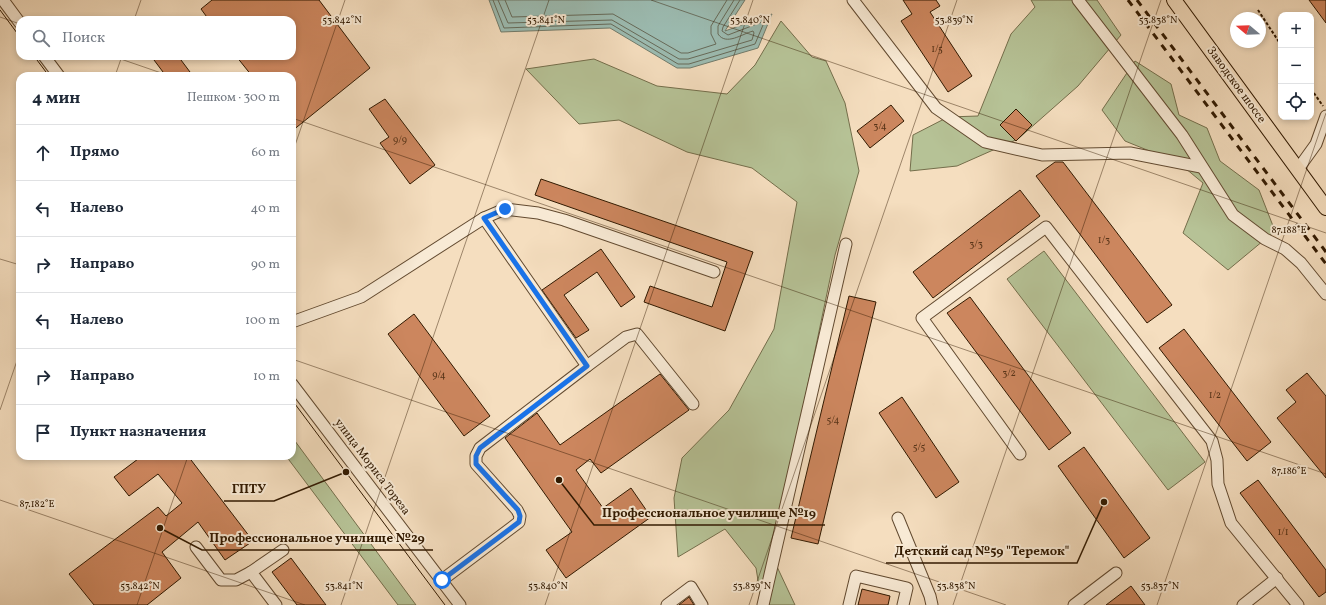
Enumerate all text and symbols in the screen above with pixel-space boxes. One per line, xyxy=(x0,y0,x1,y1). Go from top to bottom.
north arrow xyxy=(1230,12,1266,48)
map controls xyxy=(1278,12,1314,120)
button: + xyxy=(1278,12,1314,48)
text: 53.842°N xyxy=(322,13,362,27)
text: 53.841°N xyxy=(527,13,566,27)
text: 53.840°N xyxy=(730,13,770,27)
text: 53.839°N xyxy=(935,13,974,27)
text: 53.838°N xyxy=(1139,13,1178,27)
search box xyxy=(16,16,296,60)
icon: search xyxy=(30,27,52,49)
text: Поиск xyxy=(62,28,105,49)
house number: 1/5 xyxy=(931,42,943,56)
street label: Заводское шоссе xyxy=(1203,44,1269,127)
button: − xyxy=(1278,48,1314,84)
button: locate xyxy=(1278,84,1314,120)
text: 4 мин xyxy=(32,87,80,110)
text: Пешком · 300 m xyxy=(187,89,280,107)
house number: 3/4 xyxy=(873,119,887,133)
house number: 9/9 xyxy=(393,133,407,147)
icon: ahead xyxy=(32,142,54,164)
text: Прямо xyxy=(70,142,119,163)
text: 60 m xyxy=(252,144,280,162)
icon: left xyxy=(32,198,54,220)
text: Налево xyxy=(70,198,124,219)
text: 40 m xyxy=(251,200,280,218)
route end xyxy=(496,200,514,218)
text: 87.188°E xyxy=(1271,223,1307,237)
house number: 1/3 xyxy=(1098,233,1110,247)
house number: 3/3 xyxy=(969,237,983,251)
icon: right xyxy=(32,254,54,276)
text: Направо xyxy=(70,254,134,275)
text: 90 m xyxy=(251,256,280,274)
icon: left xyxy=(32,310,54,332)
text: Налево xyxy=(70,310,124,331)
text: 100 m xyxy=(245,312,280,330)
icon: right xyxy=(32,366,54,388)
text: Направо xyxy=(70,366,134,387)
house number: 3/2 xyxy=(1002,366,1016,380)
text: 10 m xyxy=(253,368,280,386)
house number: 9/4 xyxy=(432,368,446,382)
house number: 1/2 xyxy=(1209,388,1221,402)
house number: 5/4 xyxy=(826,413,840,427)
street label: улица Мориса Тореза xyxy=(330,415,414,519)
icon: arrive xyxy=(32,422,54,444)
text: Пункт назначения xyxy=(70,422,206,443)
house number: 5/5 xyxy=(913,440,926,454)
text: 87.186°E xyxy=(1271,464,1307,478)
callout: ГПТУ xyxy=(224,476,274,501)
text: ГПТУ xyxy=(232,481,266,499)
text: 87.182°E xyxy=(19,497,55,511)
callout: Профессиональное училище №19 xyxy=(594,500,825,525)
text: Профессиональное училище №19 xyxy=(602,505,816,523)
callout: Профессиональное училище №29 xyxy=(202,525,433,550)
house number: 1/1 xyxy=(1277,525,1289,539)
text: Профессиональное училище №29 xyxy=(209,530,425,548)
callout: Детский сад №59 "Теремок" xyxy=(886,538,1077,563)
text: Детский сад №59 "Теремок" xyxy=(895,543,1070,561)
route start xyxy=(433,571,451,589)
text: 53.842°N xyxy=(120,579,160,593)
text: 53.841°N xyxy=(325,579,364,593)
text: 53.840°N xyxy=(528,579,568,593)
text: 53.839°N xyxy=(733,579,772,593)
text: 53.838°N xyxy=(937,579,976,593)
text: 53.837°N xyxy=(1141,579,1180,593)

